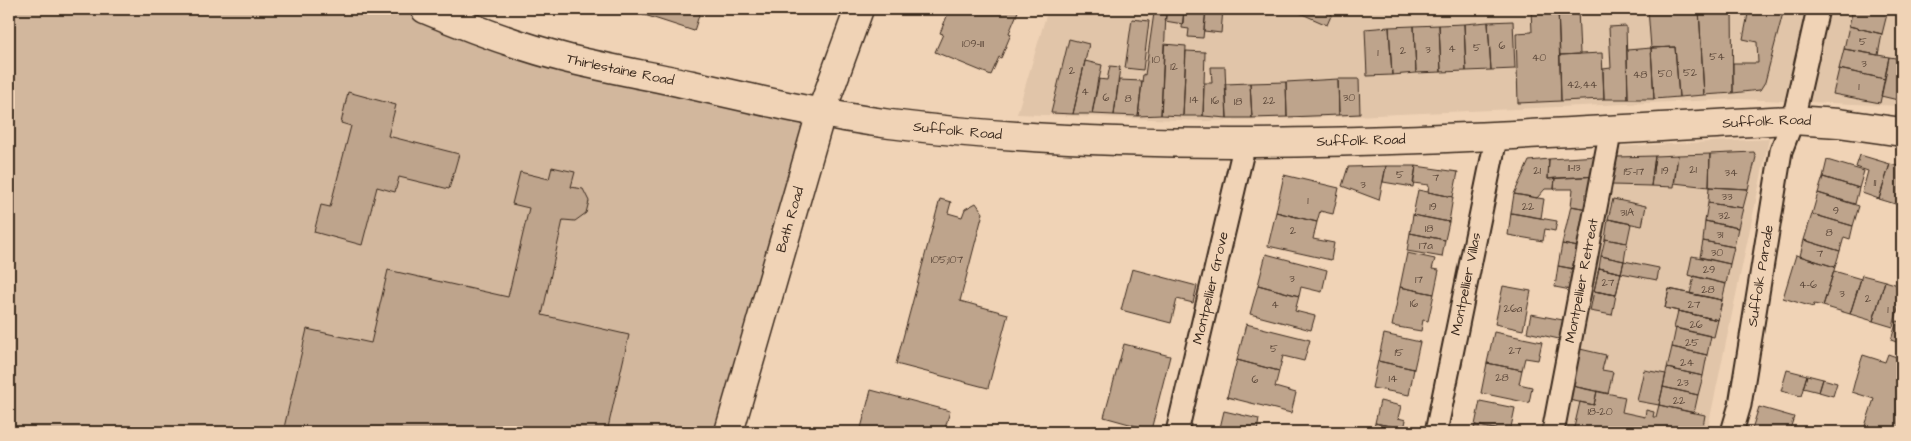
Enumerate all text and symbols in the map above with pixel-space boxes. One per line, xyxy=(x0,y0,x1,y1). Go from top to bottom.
house number: 5 xyxy=(1859,34,1867,49)
house number: 109-111 xyxy=(962,36,985,51)
house number: 6 xyxy=(1499,38,1506,53)
house number: 5 xyxy=(1473,40,1481,55)
house number: 4 xyxy=(1448,41,1456,56)
house number: 3 xyxy=(1425,42,1431,57)
house number: 2 xyxy=(1400,43,1407,58)
house number: 1 xyxy=(1377,45,1379,60)
street label: Thirlestaine Road xyxy=(564,49,676,91)
house number: 54 xyxy=(1709,49,1725,64)
house number: 40 xyxy=(1532,50,1546,65)
house number: 10 xyxy=(1152,52,1160,67)
house number: 3 xyxy=(1861,56,1867,71)
house number: 12 xyxy=(1170,59,1179,74)
house number: 2 xyxy=(1069,63,1076,78)
house number: 52 xyxy=(1683,65,1698,80)
house number: 50 xyxy=(1658,66,1672,81)
house number: 48 xyxy=(1633,67,1647,82)
house number: 42,44 xyxy=(1567,77,1598,92)
house number: 1 xyxy=(1858,79,1860,94)
house number: 4 xyxy=(1081,84,1089,99)
house number: 6 xyxy=(1103,90,1110,105)
house number: 30 xyxy=(1343,90,1355,105)
house number: 8 xyxy=(1124,91,1132,106)
house number: 14 xyxy=(1190,92,1199,107)
house number: 16 xyxy=(1211,93,1219,108)
house number: 22 xyxy=(1263,93,1276,108)
house number: 18 xyxy=(1234,94,1242,109)
street label: Suffolk Road xyxy=(1722,110,1812,134)
street label: Suffolk Road xyxy=(912,117,1003,145)
street label: Suffolk Road xyxy=(1316,130,1406,152)
house number: 11-13 xyxy=(1567,160,1581,175)
house number: 21 xyxy=(1689,162,1697,177)
house number: 21 xyxy=(1533,163,1541,178)
house number: 19 xyxy=(1661,163,1669,178)
house number: 15-17 xyxy=(1624,164,1645,179)
house number: 34 xyxy=(1724,165,1738,180)
house number: 5 xyxy=(1396,167,1404,182)
house number: 7 xyxy=(1433,170,1440,185)
house number: 11 xyxy=(1874,175,1877,190)
house number: 3 xyxy=(1360,177,1366,192)
street label: Bath Road xyxy=(771,184,809,255)
house number: 33 xyxy=(1721,189,1733,204)
house number: 1 xyxy=(1583,190,1585,205)
house number: 1 xyxy=(1307,193,1309,208)
house number: 19 xyxy=(1429,199,1437,214)
house number: 22 xyxy=(1522,199,1535,214)
house number: 9 xyxy=(1833,203,1839,218)
house number: 31A xyxy=(1620,205,1634,220)
house number: 32 xyxy=(1718,208,1731,223)
street label: Montpellier Retreat xyxy=(1560,217,1604,345)
house number: 18 xyxy=(1425,221,1433,236)
house number: 2 xyxy=(1290,223,1297,238)
street label: Suffolk Parade xyxy=(1743,223,1779,328)
house number: 8 xyxy=(1825,225,1833,240)
house number: 31 xyxy=(1716,227,1724,242)
street label: Montpellier Grove xyxy=(1188,229,1234,346)
street label: Montpellier Villas xyxy=(1446,231,1487,337)
house number: 17a xyxy=(1419,238,1433,253)
house number: 30 xyxy=(1711,245,1723,260)
house number: 7 xyxy=(1817,246,1824,261)
house number: 105;107 xyxy=(931,252,964,267)
house number: 29 xyxy=(1703,262,1715,277)
house number: 3 xyxy=(1289,271,1295,286)
house number: 17 xyxy=(1415,272,1423,287)
house number: 27 xyxy=(1601,275,1615,290)
house number: 4-6 xyxy=(1799,277,1817,292)
house number: 28 xyxy=(1701,282,1715,297)
house number: 3 xyxy=(1839,286,1845,301)
house number: 2 xyxy=(1865,291,1872,306)
house number: 16 xyxy=(1410,296,1418,311)
house number: 4 xyxy=(1271,297,1279,312)
house number: 27 xyxy=(1687,297,1701,312)
house number: 26a xyxy=(1504,301,1523,316)
house number: 1 xyxy=(1887,302,1889,317)
house number: 26 xyxy=(1689,317,1703,332)
house number: 25 xyxy=(1685,335,1699,350)
house number: 5 xyxy=(1270,341,1278,356)
house number: 27 xyxy=(1508,343,1522,358)
house number: 15 xyxy=(1394,345,1404,360)
house number: 24 xyxy=(1680,355,1694,370)
house number: 28 xyxy=(1495,370,1509,385)
house number: 14 xyxy=(1389,371,1398,386)
house number: 6 xyxy=(1252,372,1259,387)
house number: 23 xyxy=(1677,375,1689,390)
house number: 22 xyxy=(1673,393,1686,408)
house number: 18-20 xyxy=(1587,404,1613,419)

